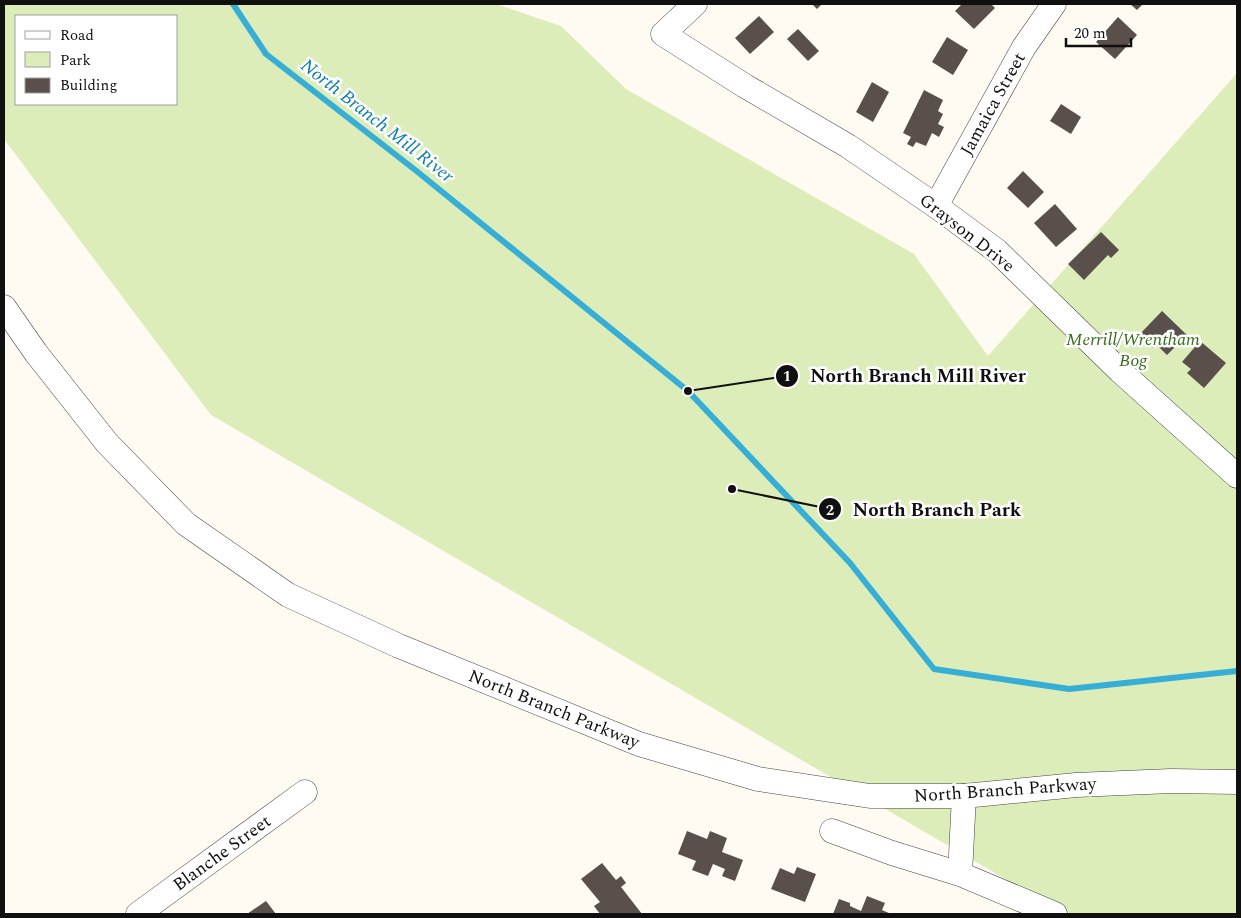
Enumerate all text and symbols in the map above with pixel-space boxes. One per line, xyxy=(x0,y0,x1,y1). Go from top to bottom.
legend xyxy=(15,15,178,105)
scale bar xyxy=(1066,15,1131,47)
text: 20 m xyxy=(1074,22,1106,45)
text: Road xyxy=(60,24,94,47)
street label: Jamaica Street xyxy=(953,47,1033,161)
text: Park xyxy=(60,49,91,72)
water label: North Branch Mill River xyxy=(294,52,460,191)
text: Building xyxy=(60,74,117,97)
street label: Grayson Drive xyxy=(913,187,1021,279)
park label: Merrill/Wrentham Bog xyxy=(1066,326,1200,374)
callout: North Branch Mill River xyxy=(775,359,1035,393)
text: North Branch Mill River xyxy=(810,362,1027,391)
text: 1 xyxy=(783,365,791,388)
callout: North Branch Park xyxy=(818,492,1031,526)
text: North Branch Park xyxy=(853,496,1022,525)
text: 2 xyxy=(826,499,834,522)
street label: North Branch Parkway xyxy=(464,662,645,756)
street label: North Branch Parkway xyxy=(913,770,1098,810)
street label: Blanche Street xyxy=(167,808,277,898)

